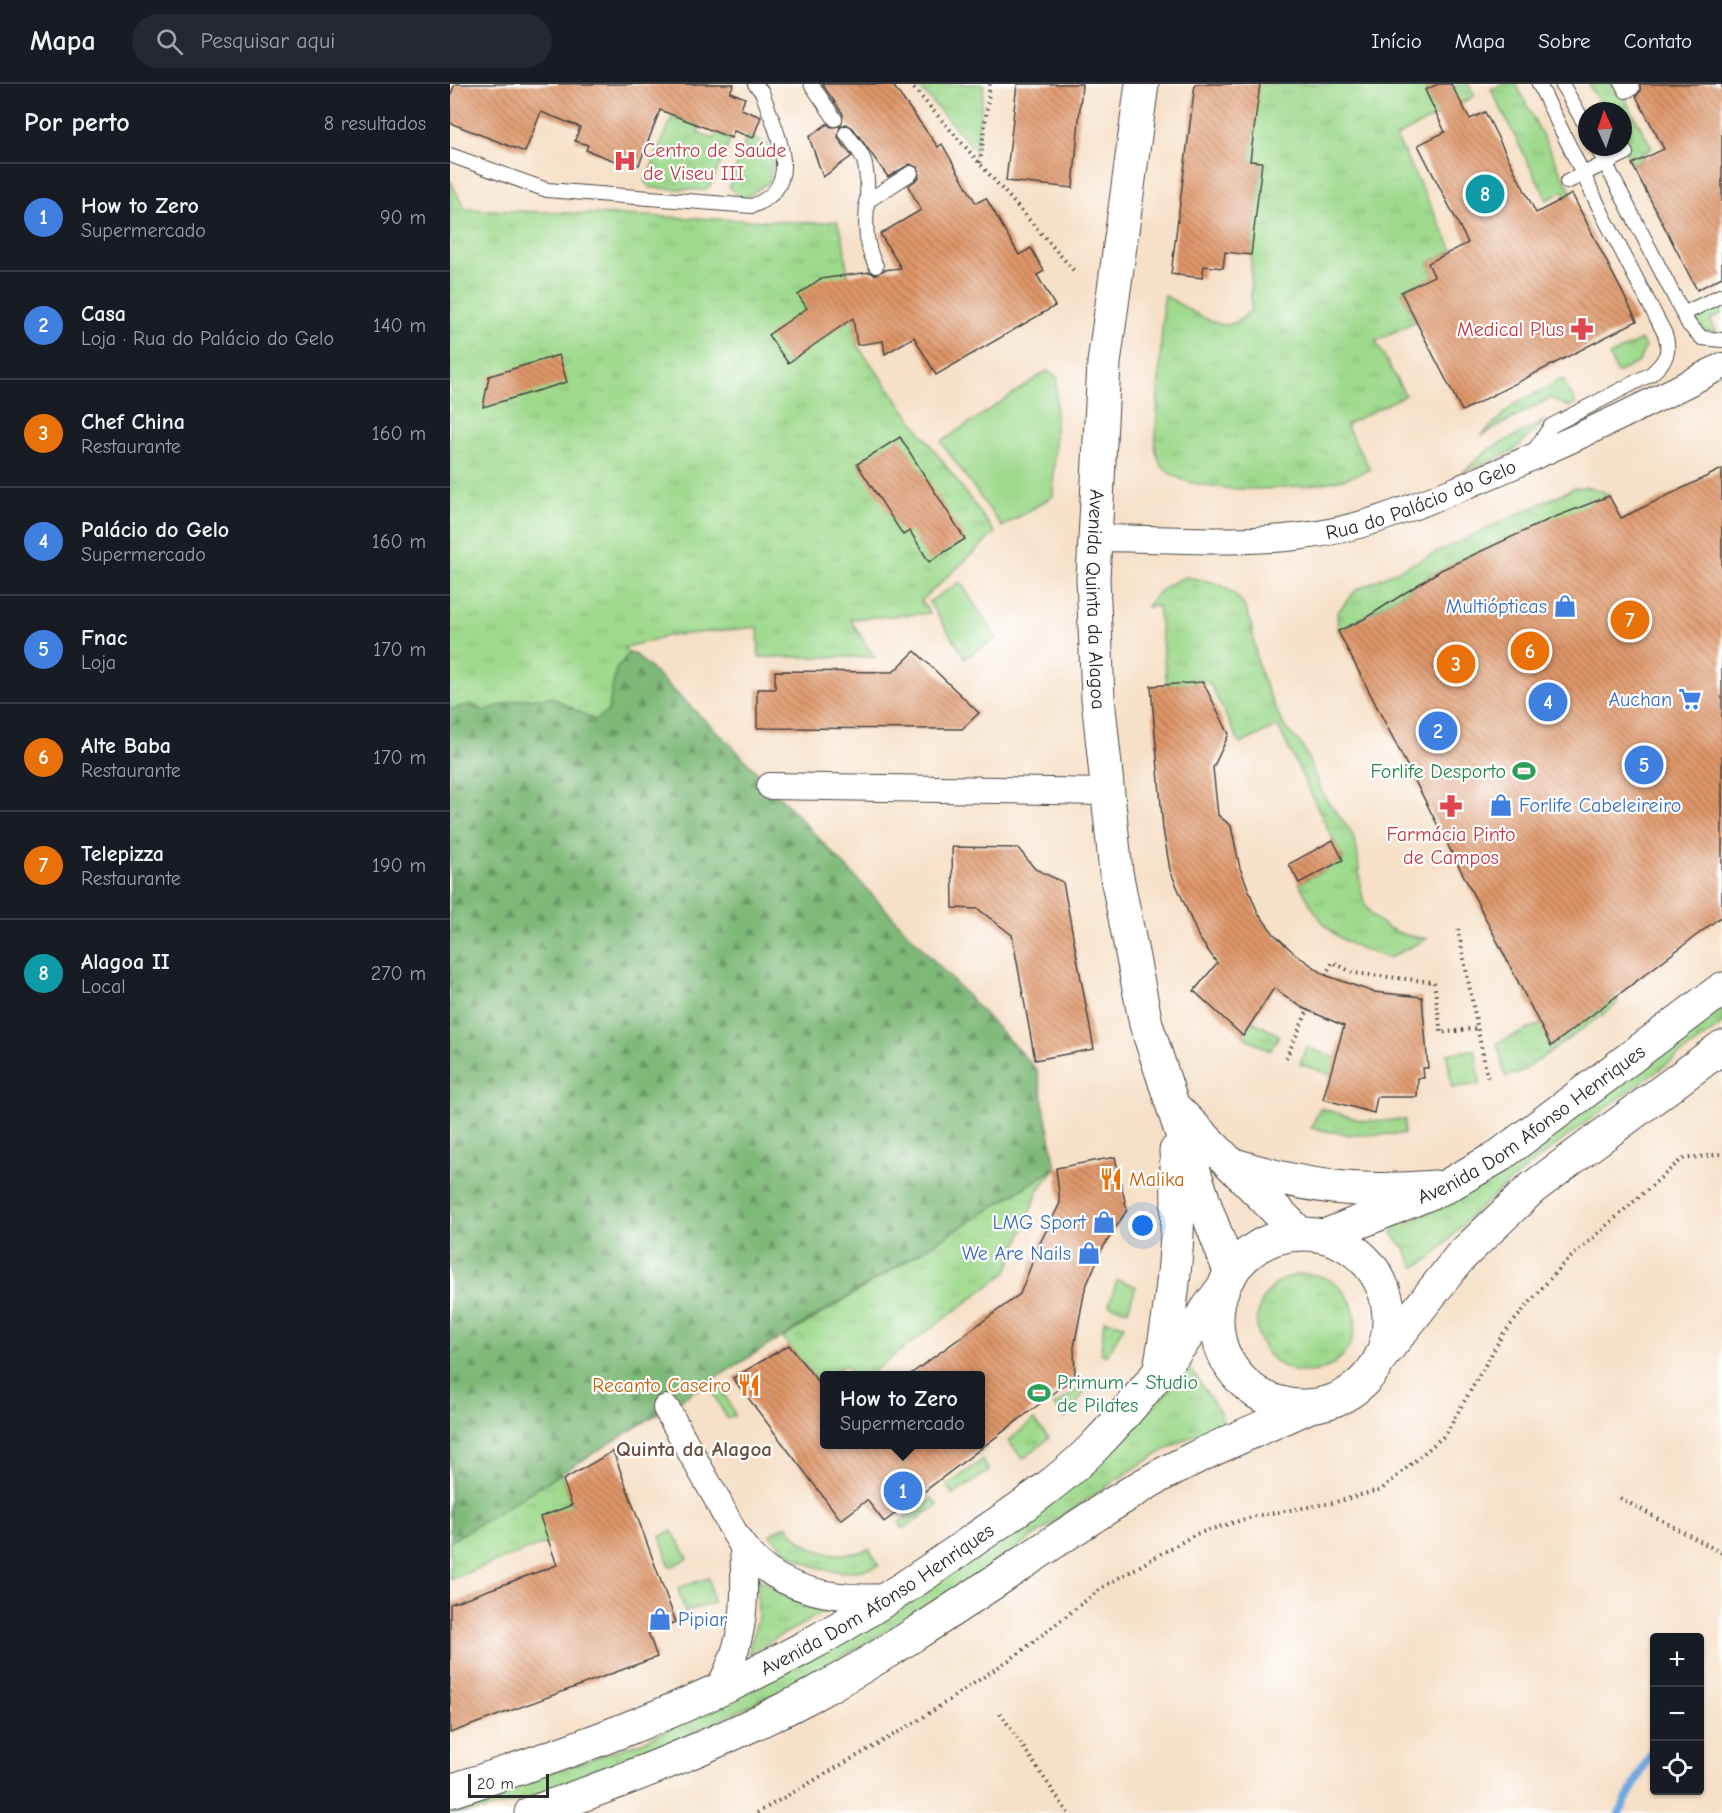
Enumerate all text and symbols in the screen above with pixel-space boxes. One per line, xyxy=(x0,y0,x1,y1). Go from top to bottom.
search box xyxy=(132,14,552,68)
text: Mapa xyxy=(30,25,96,57)
icon: search xyxy=(153,25,186,58)
text: Pesquisar aqui xyxy=(201,28,335,54)
text: Início xyxy=(1371,29,1422,53)
text: Mapa xyxy=(1455,29,1505,53)
text: Sobre xyxy=(1538,29,1591,53)
text: Contato xyxy=(1624,29,1692,53)
north arrow xyxy=(1578,102,1632,156)
text: Por perto xyxy=(24,108,130,138)
text: 8 resultados xyxy=(324,112,426,135)
place label: Centro de Saúde de Viseu III xyxy=(643,139,786,185)
hospital icon: Centro de Saúde de Viseu III xyxy=(612,148,638,174)
pin: 8 xyxy=(1466,172,1504,216)
text: How to Zero xyxy=(81,193,199,219)
text: 1 xyxy=(40,206,47,229)
text: 90 m xyxy=(380,206,426,229)
text: Supermercado xyxy=(81,219,206,242)
text: Casa xyxy=(81,301,126,327)
text: 2 xyxy=(39,314,48,337)
text: 140 m xyxy=(373,314,426,337)
pharmacy icon: Medical Plus xyxy=(1569,316,1595,342)
place label: Medical Plus xyxy=(1457,318,1564,341)
text: Loja · Rua do Palácio do Gelo xyxy=(81,327,334,350)
text: Chef China xyxy=(81,409,185,435)
text: 3 xyxy=(39,422,48,445)
text: 160 m xyxy=(372,422,426,445)
text: Restaurante xyxy=(81,435,181,458)
street label: Rua do Palácio do Gelo xyxy=(1324,455,1520,544)
street label: Avenida Quinta da Alagoa xyxy=(1081,488,1110,710)
text: Palácio do Gelo xyxy=(81,517,229,543)
text: 4 xyxy=(39,530,48,553)
text: 160 m xyxy=(372,530,426,553)
text: Supermercado xyxy=(81,543,206,566)
shop icon: Multiópticas xyxy=(1552,593,1578,619)
place label: Multiópticas xyxy=(1446,595,1547,618)
pin: 7 xyxy=(1610,598,1650,642)
text: Fnac xyxy=(81,625,127,651)
pin: 6 xyxy=(1510,628,1550,674)
text: 5 xyxy=(38,638,49,661)
text: 170 m xyxy=(373,638,426,661)
pin: 3 xyxy=(1436,642,1476,686)
text: Loja xyxy=(81,651,116,674)
pin: 4 xyxy=(1528,680,1568,724)
supermarket icon: Auchan xyxy=(1677,686,1703,712)
place label: Auchan xyxy=(1608,688,1672,711)
pin: 2 xyxy=(1418,708,1458,754)
text: Alte Baba xyxy=(81,733,171,759)
pin: 5 xyxy=(1624,742,1664,788)
text: 6 xyxy=(38,746,49,769)
text: 170 m xyxy=(373,746,426,769)
sports icon: Forlife Desporto xyxy=(1511,758,1537,784)
text: Restaurante xyxy=(81,759,181,782)
place label: Forlife Desporto xyxy=(1370,760,1506,783)
shop icon: Forlife Cabeleireiro xyxy=(1488,792,1514,818)
pharmacy icon: Farmácia Pinto de Campos xyxy=(1438,793,1464,819)
place label: Forlife Cabeleireiro xyxy=(1519,794,1681,817)
place label: Farmácia Pinto de Campos xyxy=(1386,823,1516,869)
text: Telepizza xyxy=(81,841,164,867)
text: 7 xyxy=(39,854,48,877)
text: 190 m xyxy=(372,854,426,877)
text: Restaurante xyxy=(81,867,181,890)
text: Alagoa II xyxy=(81,949,170,975)
text: 8 xyxy=(38,962,49,985)
text: 270 m xyxy=(371,962,426,985)
text: Local xyxy=(81,975,126,998)
street label: Avenida Dom Afonso Henriques xyxy=(1414,1040,1650,1209)
restaurant icon: Malika xyxy=(1098,1166,1124,1192)
place label: Malika xyxy=(1129,1168,1185,1191)
shop icon: LMG Sport xyxy=(1091,1209,1117,1235)
place label: LMG Sport xyxy=(992,1211,1087,1234)
your location xyxy=(1128,1211,1157,1240)
shop icon: We Are Nails xyxy=(1076,1240,1102,1266)
place label: We Are Nails xyxy=(962,1242,1071,1265)
popup xyxy=(820,1371,985,1449)
place label: Primum - Studio de Pilates xyxy=(1057,1371,1198,1417)
restaurant icon: Recanto Caseiro xyxy=(736,1372,762,1398)
place label: Recanto Caseiro xyxy=(592,1374,731,1397)
sports icon: Primum - Studio de Pilates xyxy=(1026,1380,1052,1406)
text: How to Zero xyxy=(840,1386,958,1412)
text: Supermercado xyxy=(840,1412,965,1435)
district label: Quinta da Alagoa xyxy=(616,1437,772,1461)
pin: 1 xyxy=(884,1468,922,1514)
street label: Avenida Dom Afonso Henriques xyxy=(757,1519,998,1680)
shop icon: Pipiar xyxy=(647,1606,673,1632)
place label: Pipiar xyxy=(678,1608,727,1631)
map controls xyxy=(1650,1633,1704,1795)
button: + xyxy=(1650,1633,1704,1687)
button: − xyxy=(1650,1687,1704,1741)
button: locate xyxy=(1650,1741,1704,1795)
scale bar xyxy=(468,1771,549,1798)
text: 20 m xyxy=(477,1775,514,1793)

